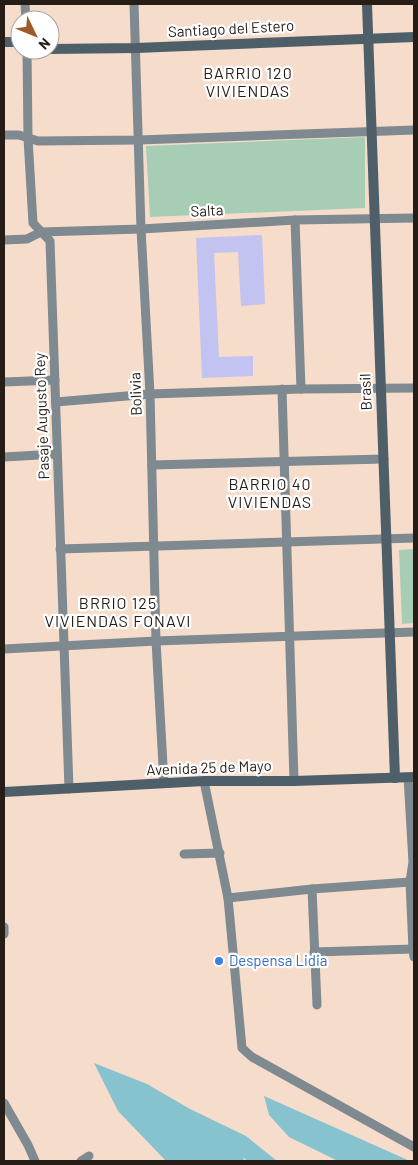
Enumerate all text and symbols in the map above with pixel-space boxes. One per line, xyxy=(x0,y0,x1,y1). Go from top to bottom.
north arrow xyxy=(10,10,60,60)
street label: Santiago del Estero xyxy=(167,16,295,40)
text: N xyxy=(35,35,54,53)
district label: BARRIO 120 VIVIENDAS xyxy=(203,63,293,100)
street label: Salta xyxy=(190,200,224,220)
street label: Pasaje Augusto Rey xyxy=(30,352,52,480)
street label: Bolivia xyxy=(125,372,145,416)
street label: Brasil xyxy=(355,373,375,411)
district label: BARRIO 40 VIVIENDAS xyxy=(228,474,312,511)
district label: BRRIO 125 VIVIENDAS FONAVI xyxy=(45,593,191,630)
street label: Avenida 25 de Mayo xyxy=(146,756,272,778)
place label: Despensa Lidia xyxy=(229,951,328,969)
marker: Despensa Lidia xyxy=(213,955,225,967)

